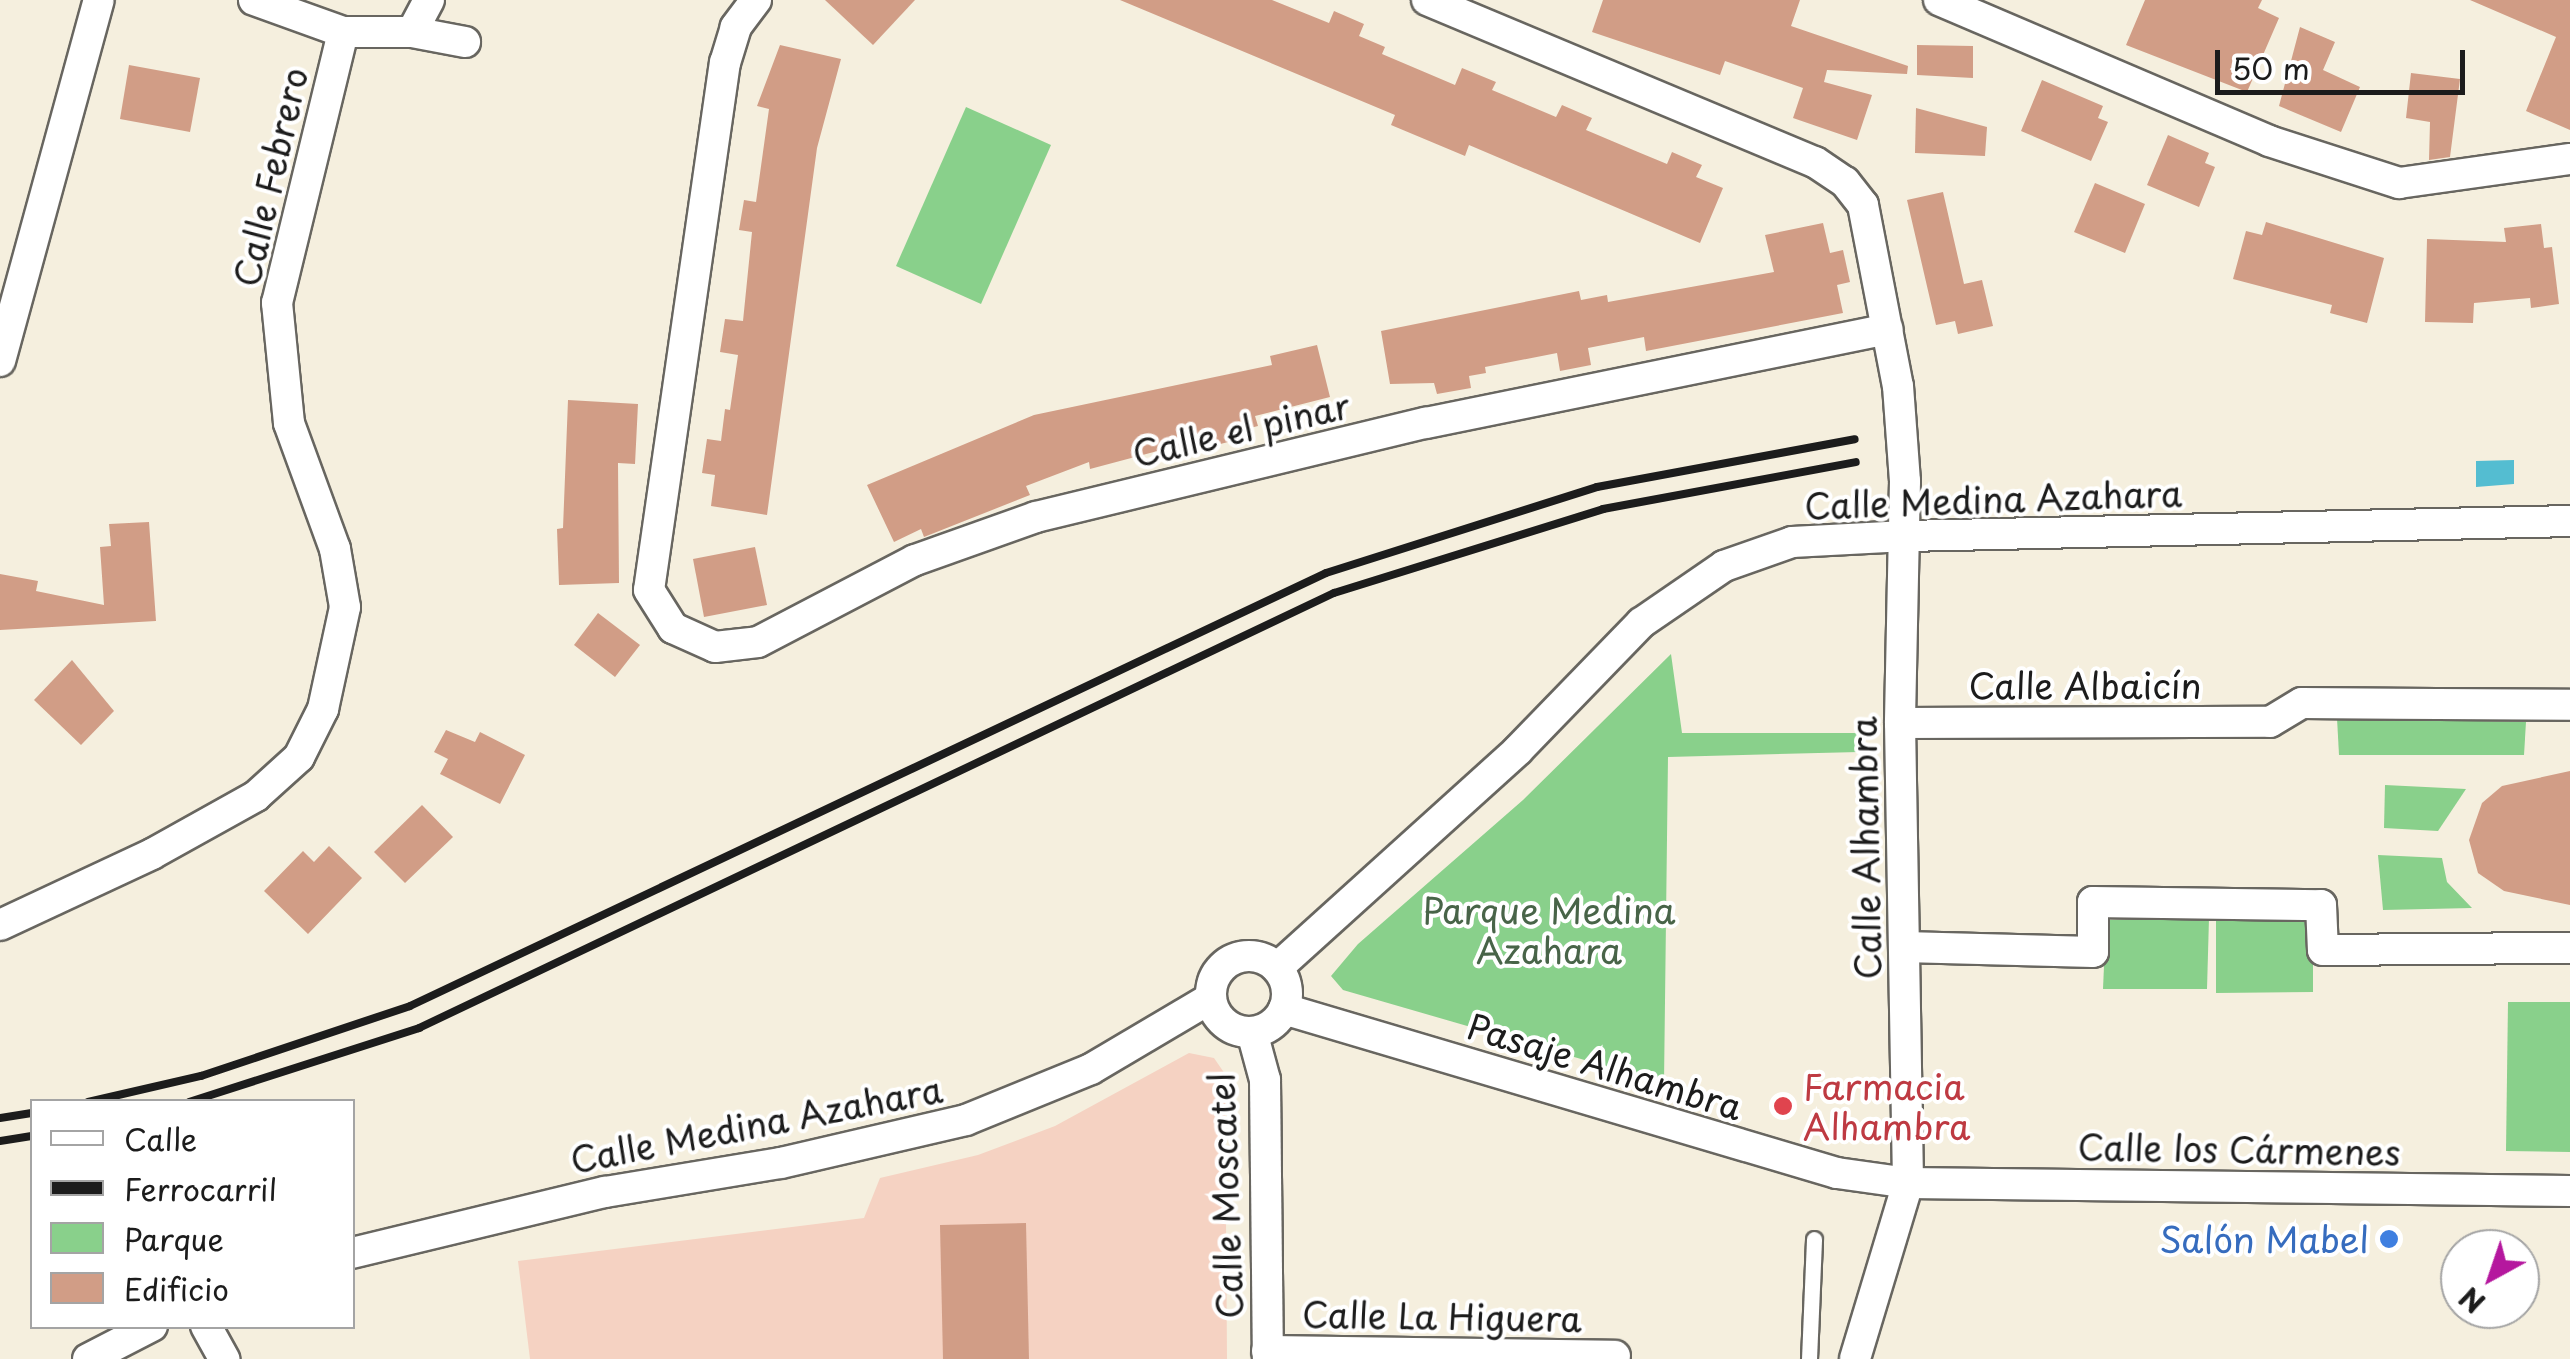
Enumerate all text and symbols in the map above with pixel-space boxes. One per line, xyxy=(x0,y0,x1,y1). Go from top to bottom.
scale bar xyxy=(2220,30,2470,92)
text: 50 m xyxy=(2232,45,2310,90)
street label: Calle Febrero xyxy=(225,64,315,290)
street label: Calle el pinar xyxy=(1126,383,1356,475)
street label: Calle Medina Azahara xyxy=(1804,471,2182,527)
street label: Calle Albaicín xyxy=(1968,664,2202,706)
street label: Calle Alhambra xyxy=(1842,716,1888,980)
park label: Parque Medina Azahara xyxy=(1423,889,1675,971)
street label: Pasaje Alhambra xyxy=(1462,1004,1748,1128)
place label: Farmacia Alhambra xyxy=(1803,1065,1970,1147)
street label: Calle Medina Azahara xyxy=(567,1067,945,1181)
street label: Calle Moscatel xyxy=(1200,1072,1250,1320)
marker: Farmacia Alhambra xyxy=(1772,1095,1794,1117)
legend xyxy=(30,1099,355,1329)
text: Calle xyxy=(124,1116,197,1161)
street label: Calle los Cármenes xyxy=(2076,1125,2402,1173)
text: Ferrocarril xyxy=(124,1166,277,1211)
text: Parque xyxy=(124,1216,224,1261)
place label: Salón Mabel xyxy=(2159,1218,2369,1260)
marker: Salón Mabel xyxy=(2378,1228,2400,1250)
north arrow xyxy=(2440,1229,2540,1329)
text: Edificio xyxy=(124,1266,229,1311)
text: N xyxy=(2449,1277,2494,1324)
street label: Calle La Higuera xyxy=(1300,1293,1584,1339)

